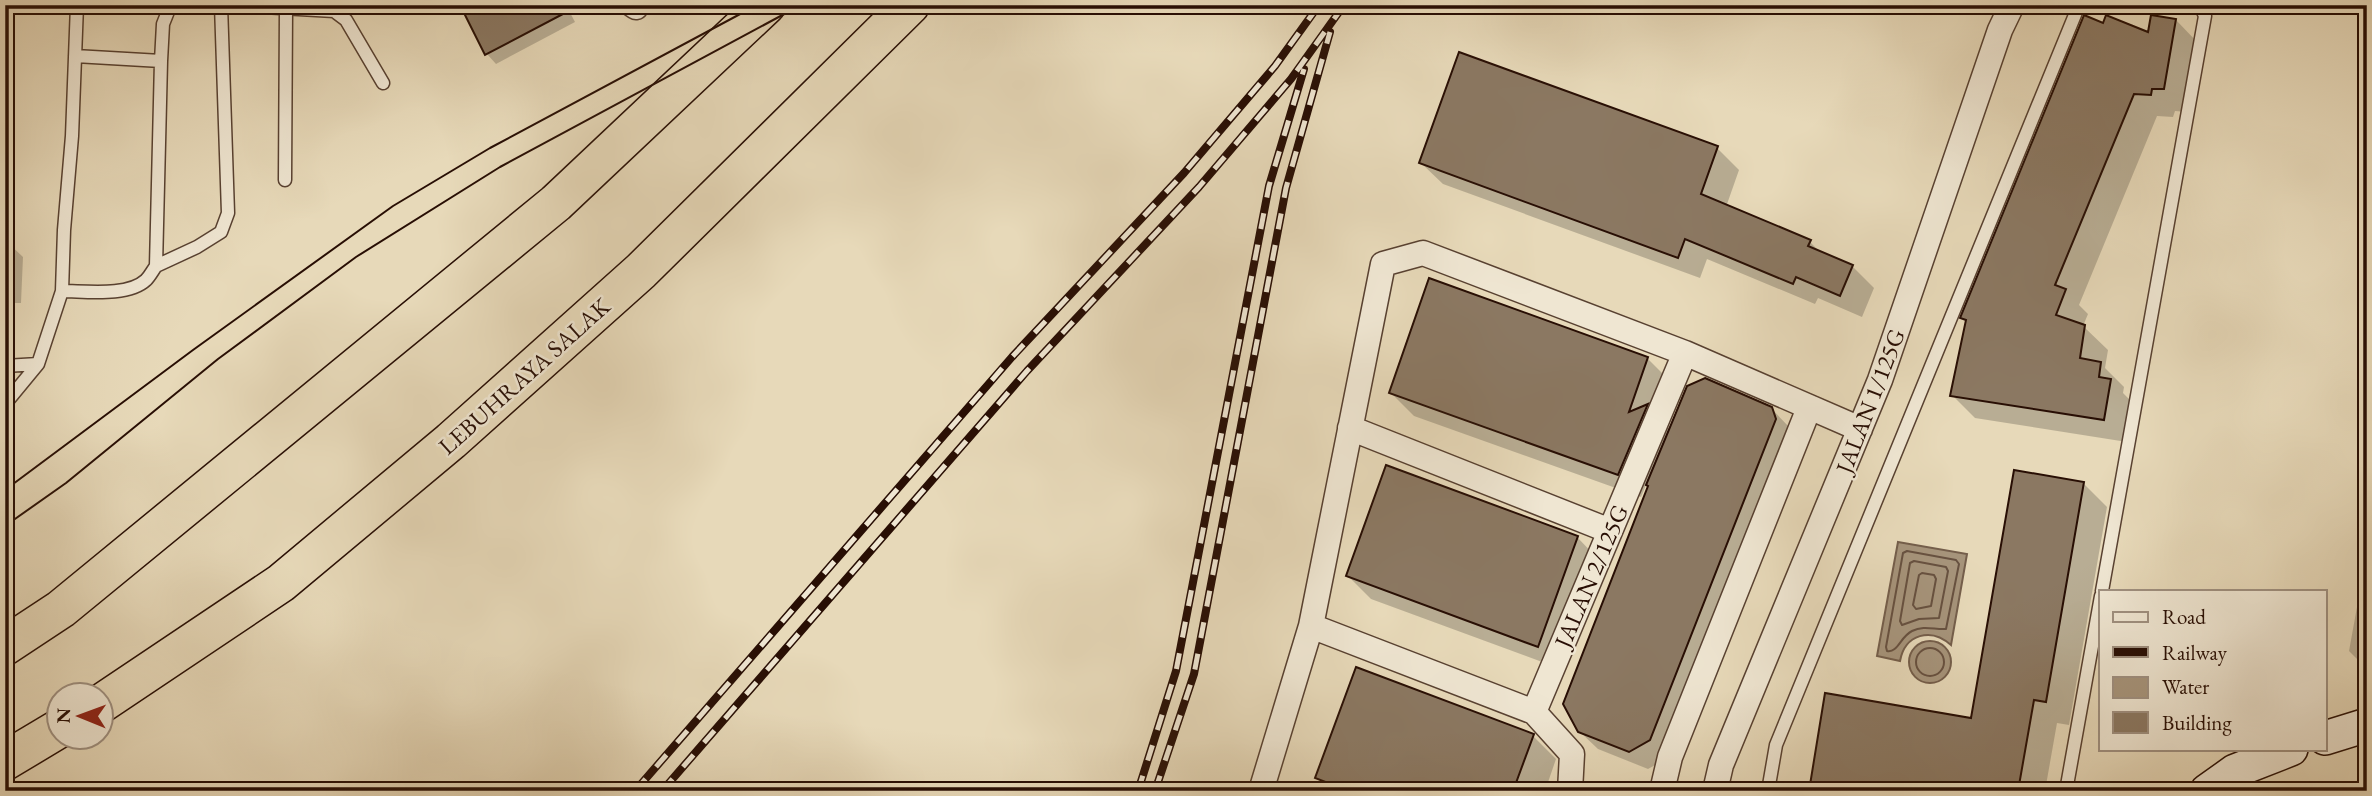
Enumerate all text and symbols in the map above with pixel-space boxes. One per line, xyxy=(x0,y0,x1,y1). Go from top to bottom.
street label: LEBUHRAYA SALAK xyxy=(432,290,617,461)
street label: JALAN 1/125G xyxy=(1828,324,1912,480)
street label: JALAN 2/125G xyxy=(1546,500,1635,654)
legend xyxy=(2099,590,2326,750)
text: Road xyxy=(2162,603,2206,630)
text: Railway xyxy=(2162,639,2228,666)
text: Water xyxy=(2162,673,2209,700)
north arrow xyxy=(46,680,116,750)
text: N xyxy=(51,707,76,724)
text: Building xyxy=(2162,709,2232,736)

